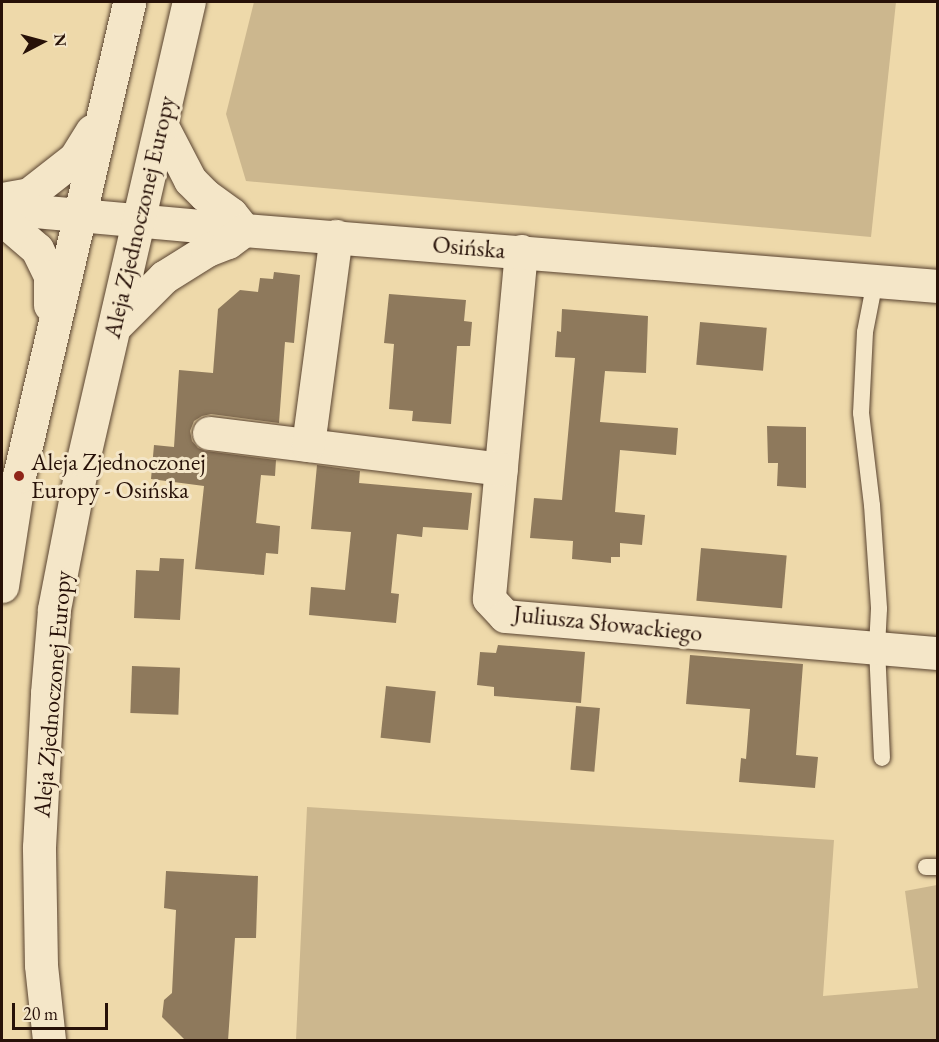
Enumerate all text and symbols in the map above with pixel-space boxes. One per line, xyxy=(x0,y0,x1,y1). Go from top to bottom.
north arrow xyxy=(12,12,72,72)
text: N xyxy=(49,33,72,48)
street label: Aleja Zjednoczonej Europy xyxy=(97,93,181,341)
street label: Osińska xyxy=(431,229,507,265)
place label: Aleja Zjednoczonej Europy - Osińska xyxy=(31,448,206,504)
marker: Aleja Zjednoczonej Europy - Osińska xyxy=(12,469,26,483)
street label: Aleja Zjednoczonej Europy xyxy=(27,569,77,819)
street label: Juliusza Słowackiego xyxy=(512,599,704,647)
scale bar xyxy=(15,991,111,1029)
text: 20 m xyxy=(23,1002,58,1025)

